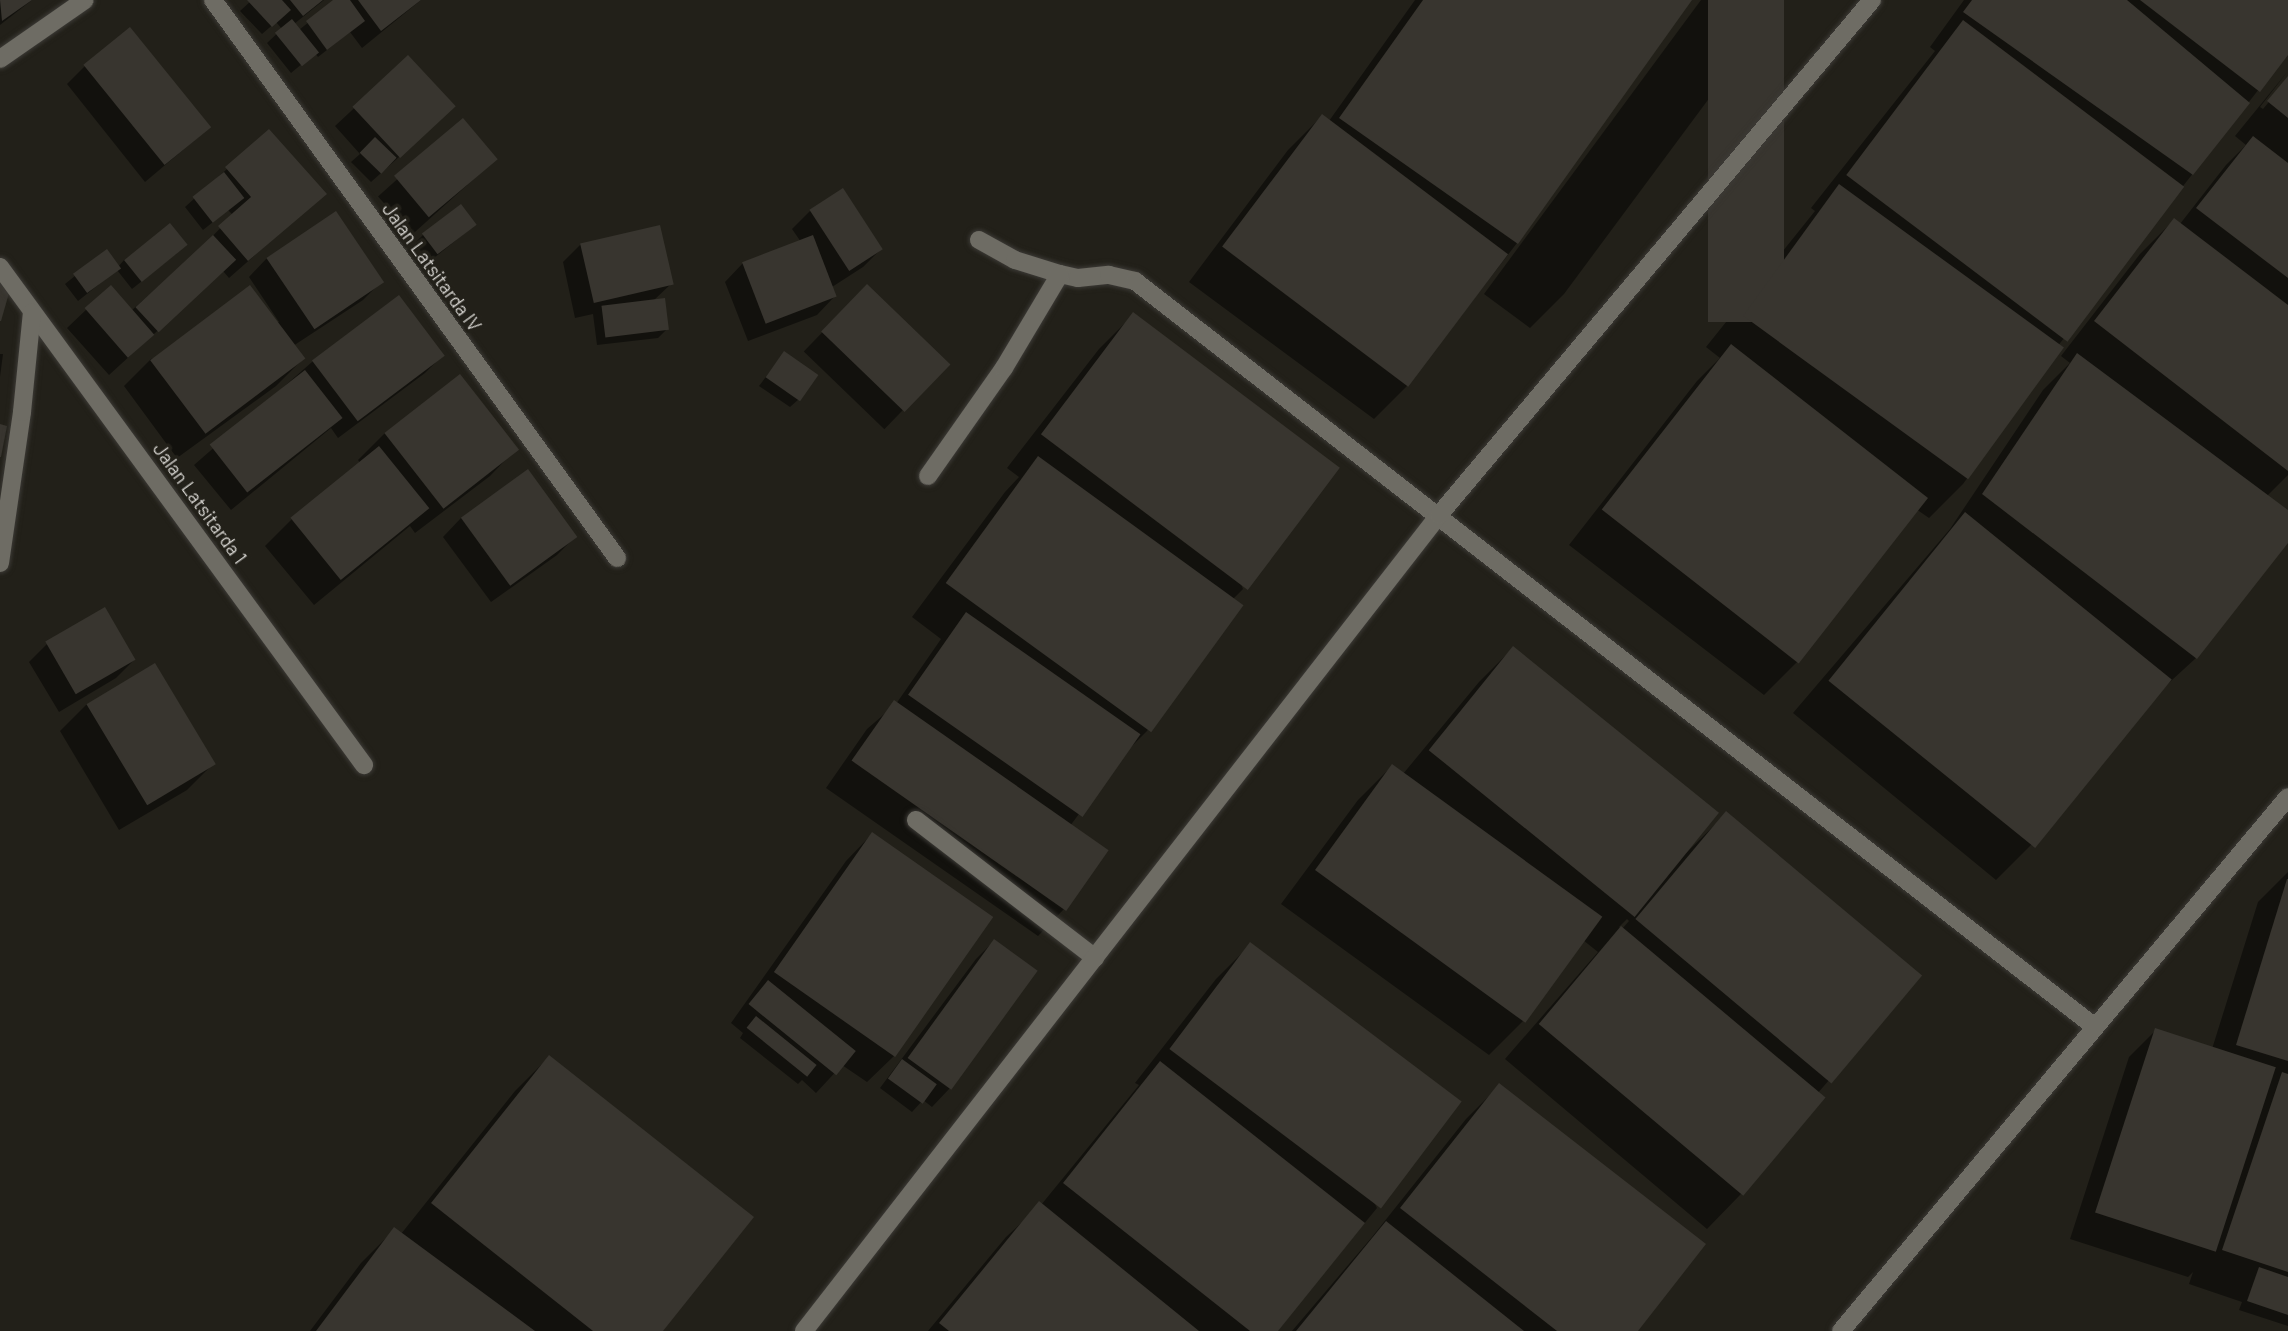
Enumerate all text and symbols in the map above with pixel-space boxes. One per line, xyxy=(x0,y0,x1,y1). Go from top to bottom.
street label: Jalan Latsitarda IV xyxy=(378,198,486,336)
street label: Jalan Latsitarda 1 xyxy=(148,438,252,568)

